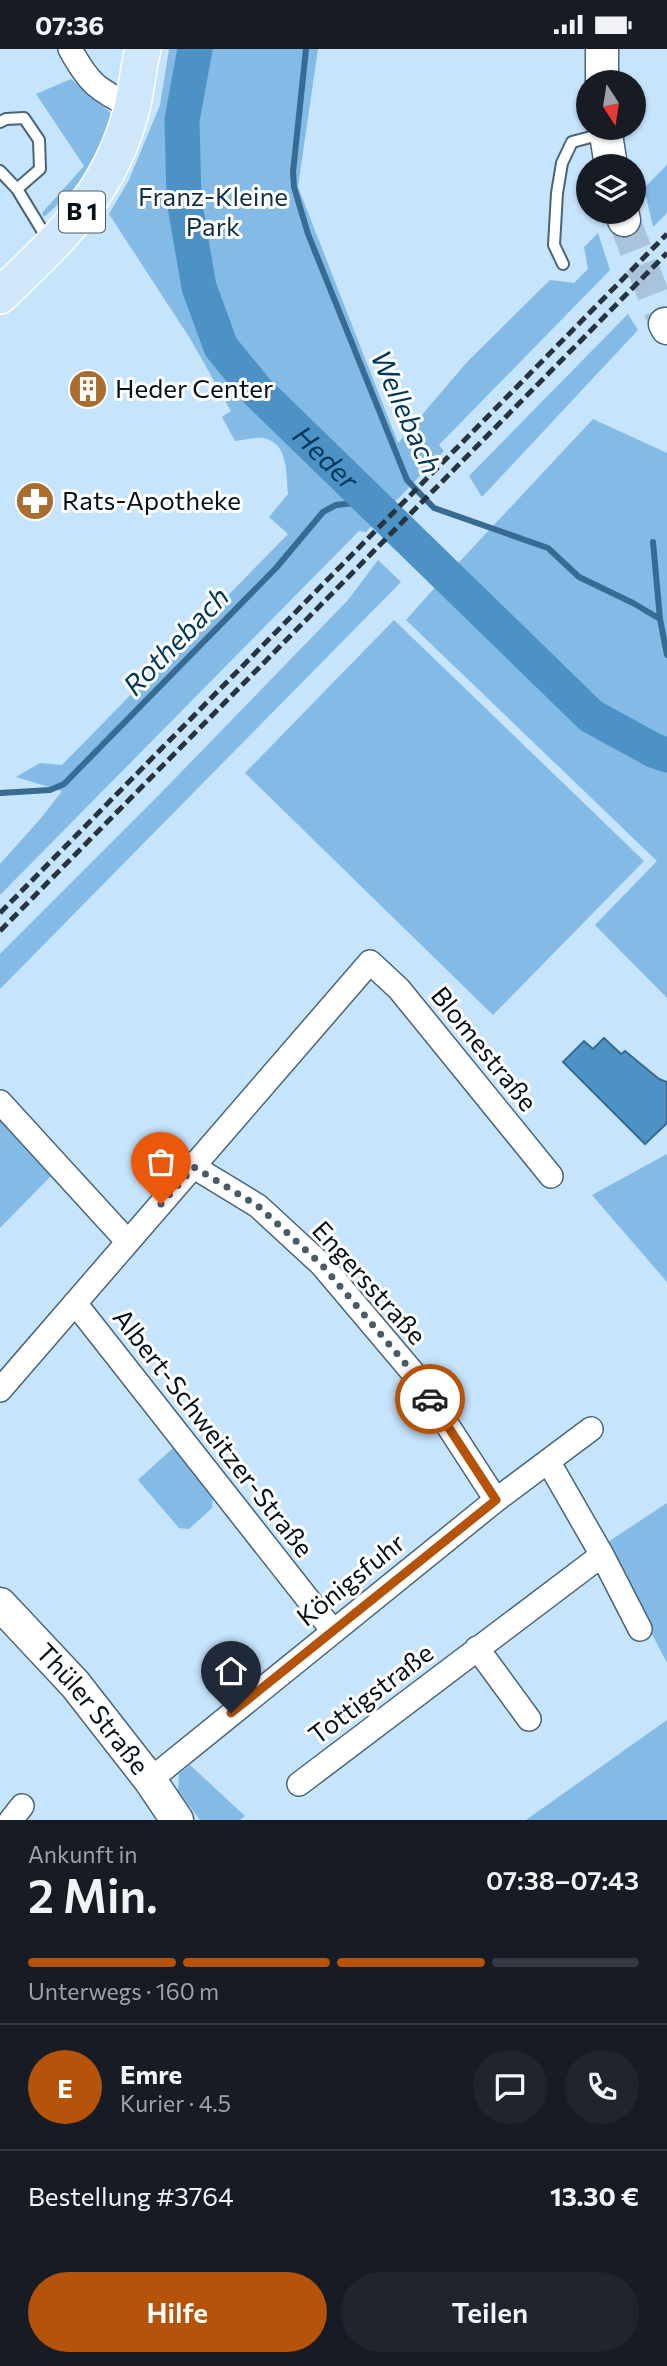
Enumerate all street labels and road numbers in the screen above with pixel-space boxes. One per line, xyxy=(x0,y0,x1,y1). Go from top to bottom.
road number: B 1 xyxy=(59,191,105,232)
street label: Blomestraße xyxy=(426,980,545,1116)
street label: Engersstraße xyxy=(307,1214,434,1350)
street label: Albert-Schweitzer-Straße xyxy=(108,1302,321,1562)
street label: Königsfuhr xyxy=(290,1526,410,1632)
street label: Thüler Straße xyxy=(31,1636,157,1780)
street label: Tottigstraße xyxy=(302,1636,438,1750)

